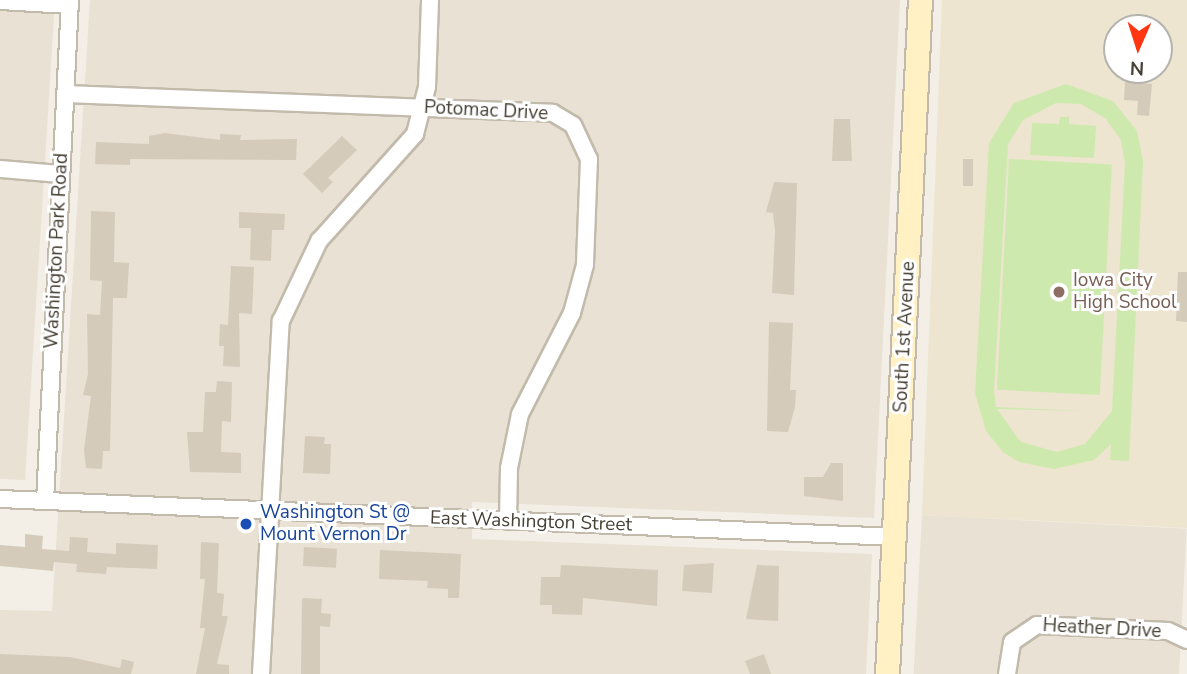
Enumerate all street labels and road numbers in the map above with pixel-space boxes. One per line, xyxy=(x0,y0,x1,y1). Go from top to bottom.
street label: Potomac Drive xyxy=(423,96,549,126)
street label: Washington Park Road xyxy=(40,153,74,349)
street label: South 1st Avenue xyxy=(890,261,920,413)
street label: East Washington Street xyxy=(429,507,633,537)
street label: Heather Drive xyxy=(1042,615,1162,643)

